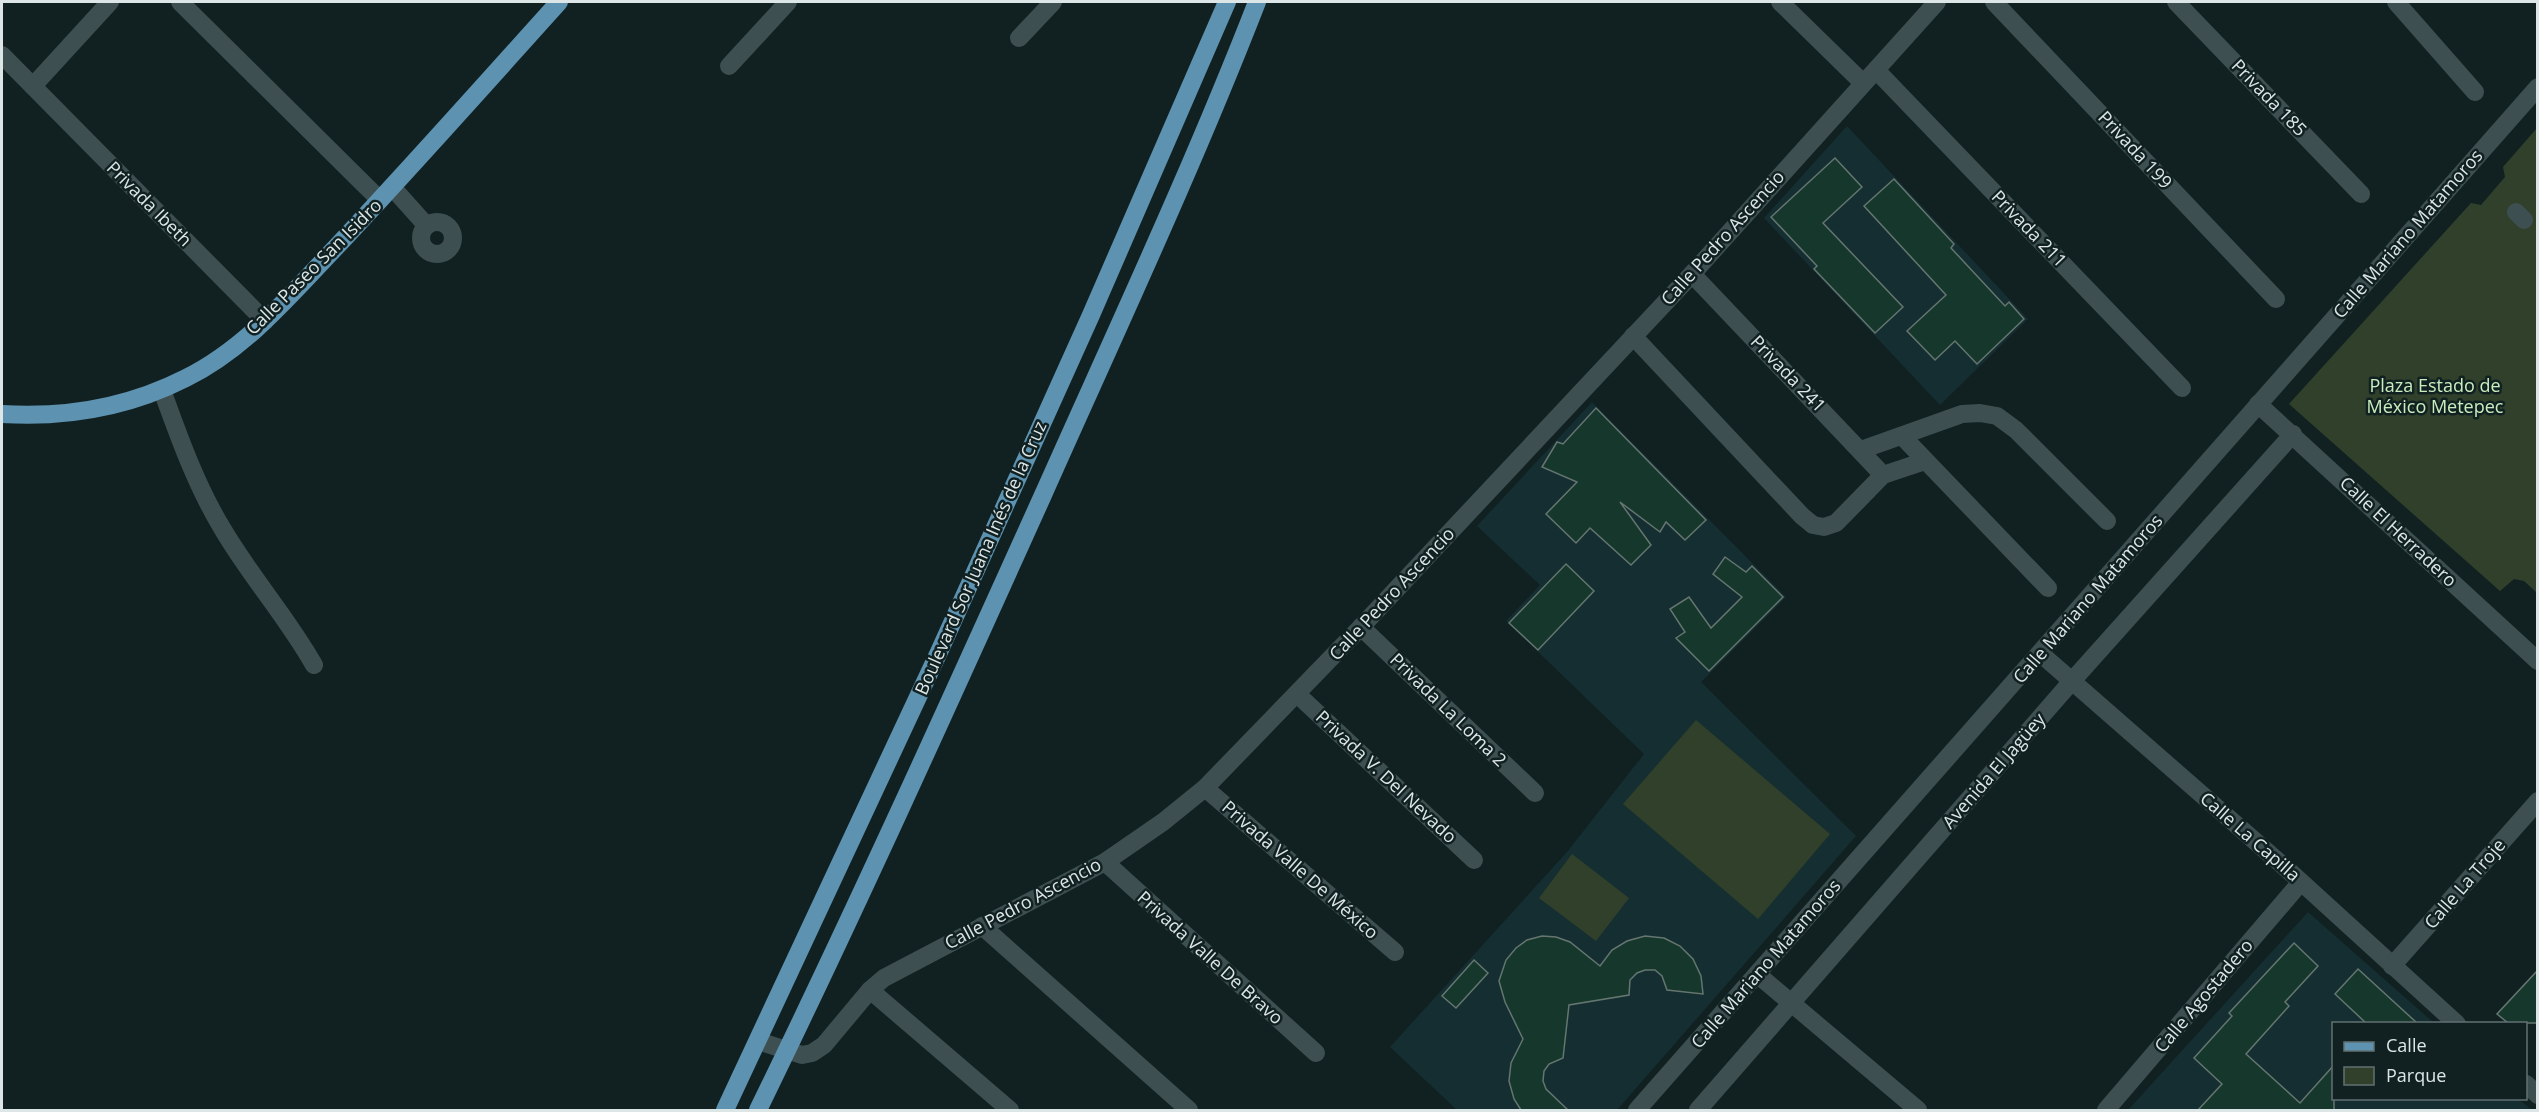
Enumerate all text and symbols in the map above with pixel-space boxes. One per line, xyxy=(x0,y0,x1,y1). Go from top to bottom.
street label: Privada 185 xyxy=(2227,54,2312,141)
street label: Privada 199 xyxy=(2093,105,2178,193)
street label: Calle Mariano Matamoros xyxy=(2327,144,2487,323)
street label: Privada Ibeth xyxy=(102,156,197,251)
street label: Calle Pedro Ascencio xyxy=(1655,165,1789,310)
street label: Privada 211 xyxy=(1987,185,2072,272)
street label: Calle Paseo San Isidro xyxy=(240,193,387,340)
street label: Privada 241 xyxy=(1746,330,1831,417)
park label: Plaza Estado de México Metepec xyxy=(2367,373,2504,418)
street label: Boulevard Sor Juana Inés de la Cruz xyxy=(909,417,1051,698)
street label: Calle El Herradero xyxy=(2335,471,2462,592)
street label: Calle Mariano Matamoros xyxy=(2007,509,2167,688)
street label: Calle Pedro Ascencio xyxy=(1323,522,1459,665)
street label: Privada La Loma 2 xyxy=(1385,647,1512,771)
street label: Privada V. Del Nevado xyxy=(1311,705,1462,848)
street label: Avenida El Jagüey xyxy=(1936,707,2051,833)
street label: Calle La Capilla xyxy=(2196,786,2306,886)
street label: Privada Valle De México xyxy=(1217,795,1384,944)
street label: Calle La Troje xyxy=(2418,833,2510,933)
street label: Calle Pedro Ascencio xyxy=(940,852,1105,954)
street label: Calle Mariano Matamoros xyxy=(1685,874,1845,1053)
street label: Privada Valle De Bravo xyxy=(1133,885,1289,1029)
street label: Calle Agostadero xyxy=(2149,933,2258,1057)
legend xyxy=(2332,1022,2527,1100)
text: Calle xyxy=(2386,1033,2427,1057)
text: Parque xyxy=(2386,1063,2446,1087)

